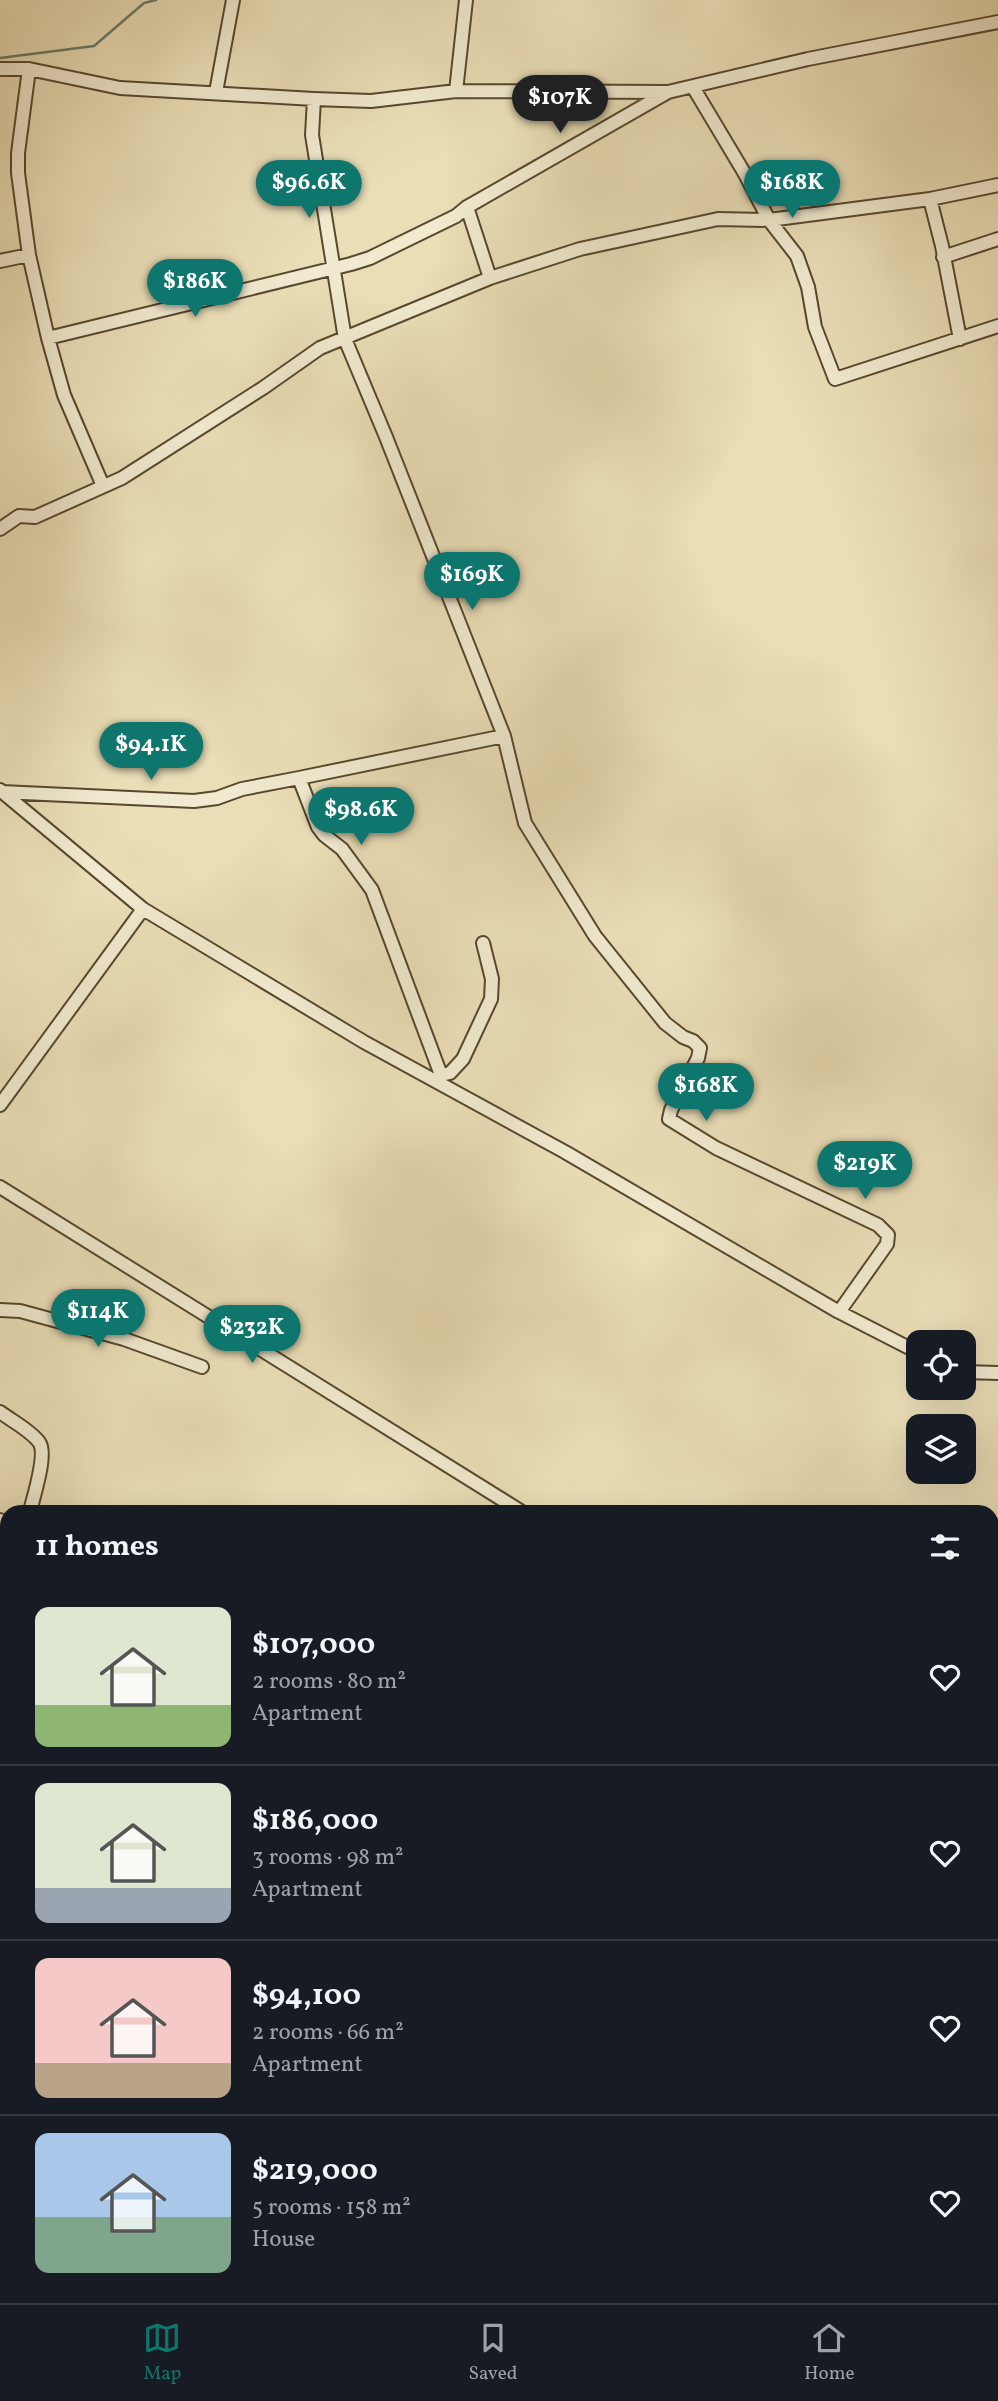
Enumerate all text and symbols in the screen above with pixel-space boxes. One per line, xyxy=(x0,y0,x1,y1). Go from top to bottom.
pin: $107K xyxy=(511,76,609,135)
text: $107K xyxy=(528,82,592,114)
pin: $96.6K xyxy=(252,160,366,220)
pin: $168K xyxy=(743,160,841,220)
text: $96.6K xyxy=(272,167,346,199)
text: $168K xyxy=(760,167,824,199)
pin: $186K xyxy=(146,260,244,319)
text: $186K xyxy=(163,266,227,298)
pin: $169K xyxy=(423,552,521,612)
text: $169K xyxy=(440,559,504,591)
pin: $94.1K xyxy=(94,722,208,782)
text: $94.1K xyxy=(115,729,187,761)
pin: $98.6K xyxy=(304,788,418,847)
text: $98.6K xyxy=(324,794,398,826)
pin: $168K xyxy=(657,1064,755,1123)
text: $168K xyxy=(674,1070,738,1102)
pin: $219K xyxy=(816,1142,914,1201)
text: $219K xyxy=(833,1148,897,1180)
pin: $114K xyxy=(49,1290,147,1349)
text: $114K xyxy=(67,1296,129,1328)
pin: $232K xyxy=(203,1306,301,1365)
text: $232K xyxy=(220,1312,284,1344)
map controls xyxy=(906,1330,976,1484)
button: locate xyxy=(906,1330,976,1400)
button: layers xyxy=(906,1414,976,1484)
text: 11 homes xyxy=(35,1526,159,1568)
icon: filters xyxy=(926,1528,964,1566)
text: $107,000 xyxy=(252,1624,375,1666)
icon: home xyxy=(91,1635,175,1719)
icon: heart xyxy=(926,1658,964,1696)
text: 2 rooms · 80 m² xyxy=(252,1666,406,1698)
text: Apartment xyxy=(252,1698,363,1730)
text: $186,000 xyxy=(252,1800,378,1842)
icon: home xyxy=(91,1811,175,1895)
icon: heart xyxy=(926,1834,964,1872)
text: 3 rooms · 98 m² xyxy=(252,1842,404,1874)
text: Apartment xyxy=(252,1874,363,1906)
text: $94,100 xyxy=(252,1975,361,2017)
icon: home xyxy=(91,1986,175,2070)
icon: heart xyxy=(926,2009,964,2047)
text: 2 rooms · 66 m² xyxy=(252,2017,404,2049)
text: Apartment xyxy=(252,2049,363,2081)
text: $219,000 xyxy=(252,2150,378,2192)
icon: home xyxy=(91,2161,175,2245)
icon: heart xyxy=(926,2184,964,2222)
text: 5 rooms · 158 m² xyxy=(252,2192,411,2224)
text: House xyxy=(252,2224,315,2256)
tab: Map xyxy=(143,2319,182,2387)
tab: Saved xyxy=(468,2319,517,2387)
tab: Home xyxy=(804,2319,855,2387)

